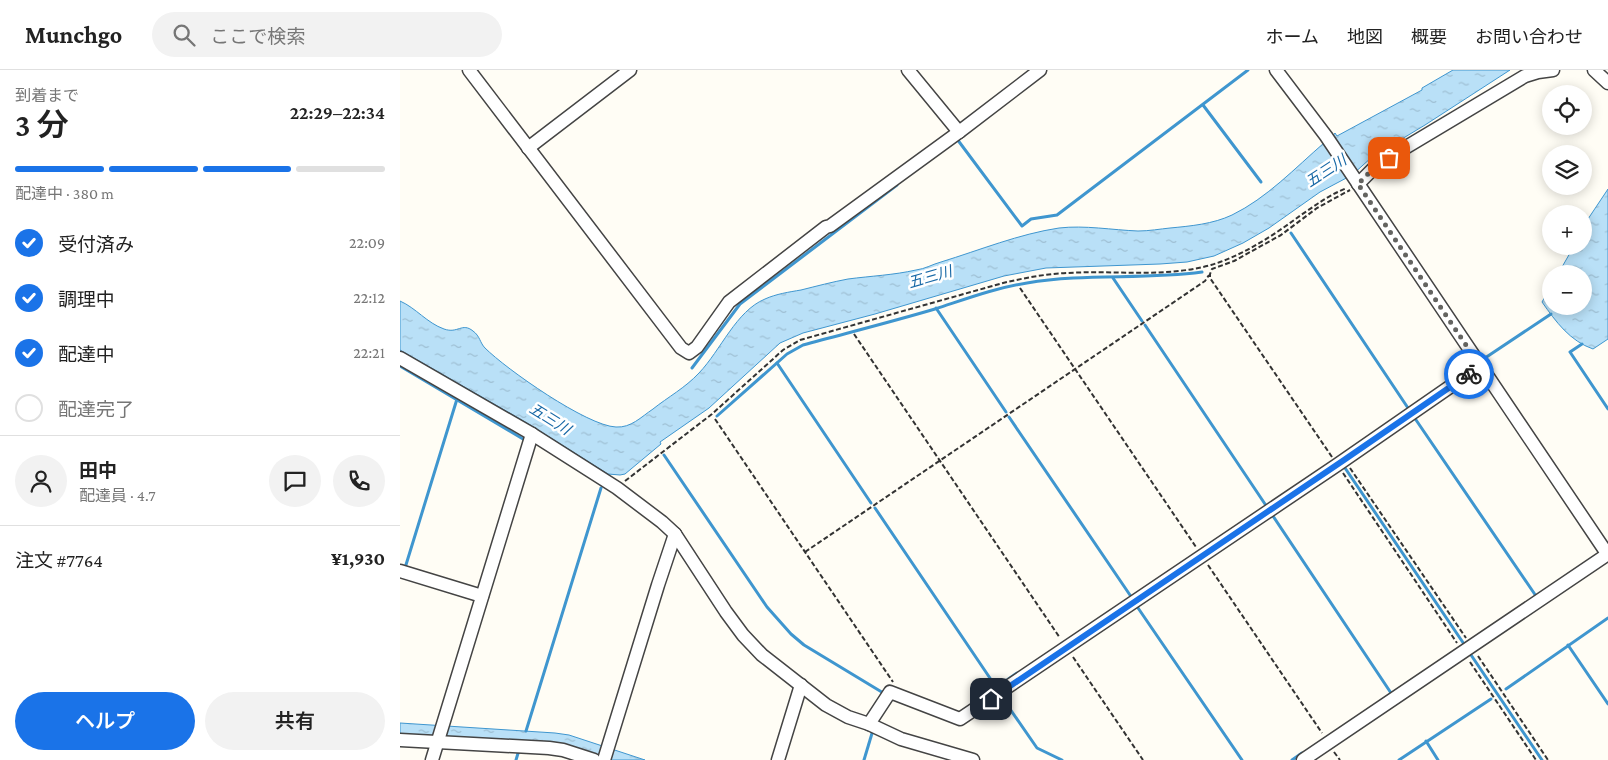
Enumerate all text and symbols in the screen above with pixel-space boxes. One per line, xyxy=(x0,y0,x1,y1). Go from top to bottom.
search box xyxy=(152,12,502,57)
text: Munchgo xyxy=(25,21,122,48)
icon: search xyxy=(170,21,198,49)
text: ここで検索 xyxy=(210,26,305,47)
text: ホーム xyxy=(1266,27,1319,47)
text: 地図 xyxy=(1347,27,1383,47)
text: 概要 xyxy=(1411,27,1447,47)
text: お問い合わせ xyxy=(1475,27,1583,47)
map controls xyxy=(1542,85,1592,315)
button: locate xyxy=(1542,85,1592,135)
text: 到着まで xyxy=(15,87,79,104)
text: 22:29–22:34 xyxy=(290,102,385,123)
text: 3 分 xyxy=(15,107,69,143)
pin xyxy=(1368,137,1410,179)
icon: bag xyxy=(1375,144,1403,172)
button: layers xyxy=(1542,145,1592,195)
water label: 五三川 xyxy=(1303,151,1351,190)
text: 配達中 · 380 m xyxy=(15,185,114,202)
button: + xyxy=(1542,205,1592,255)
icon: check xyxy=(15,229,43,257)
text: 受付済み xyxy=(58,234,134,255)
text: 22:09 xyxy=(349,234,385,251)
water label: 五三川 xyxy=(906,263,956,291)
button: − xyxy=(1542,265,1592,315)
icon: check xyxy=(15,284,43,312)
text: 調理中 xyxy=(58,289,115,310)
text: 22:12 xyxy=(353,289,385,306)
icon: check xyxy=(15,339,43,367)
text: 配達中 xyxy=(58,344,115,365)
text: 22:21 xyxy=(353,344,385,361)
courier xyxy=(1444,349,1494,399)
icon: bike xyxy=(1455,360,1483,388)
text: 配達完了 xyxy=(58,399,134,420)
water label: 五三川 xyxy=(527,400,575,439)
button: person xyxy=(15,455,67,507)
button: chat xyxy=(269,455,321,507)
button: phone xyxy=(333,455,385,507)
text: 田中 xyxy=(79,460,117,481)
text: 配達員 · 4.7 xyxy=(79,487,156,504)
text: ¥1,930 xyxy=(331,548,385,569)
text: 注文 #7764 xyxy=(15,550,103,571)
pin xyxy=(970,678,1012,720)
icon: home xyxy=(977,685,1005,713)
button: ヘルプ xyxy=(15,692,195,750)
button: 共有 xyxy=(205,692,385,750)

